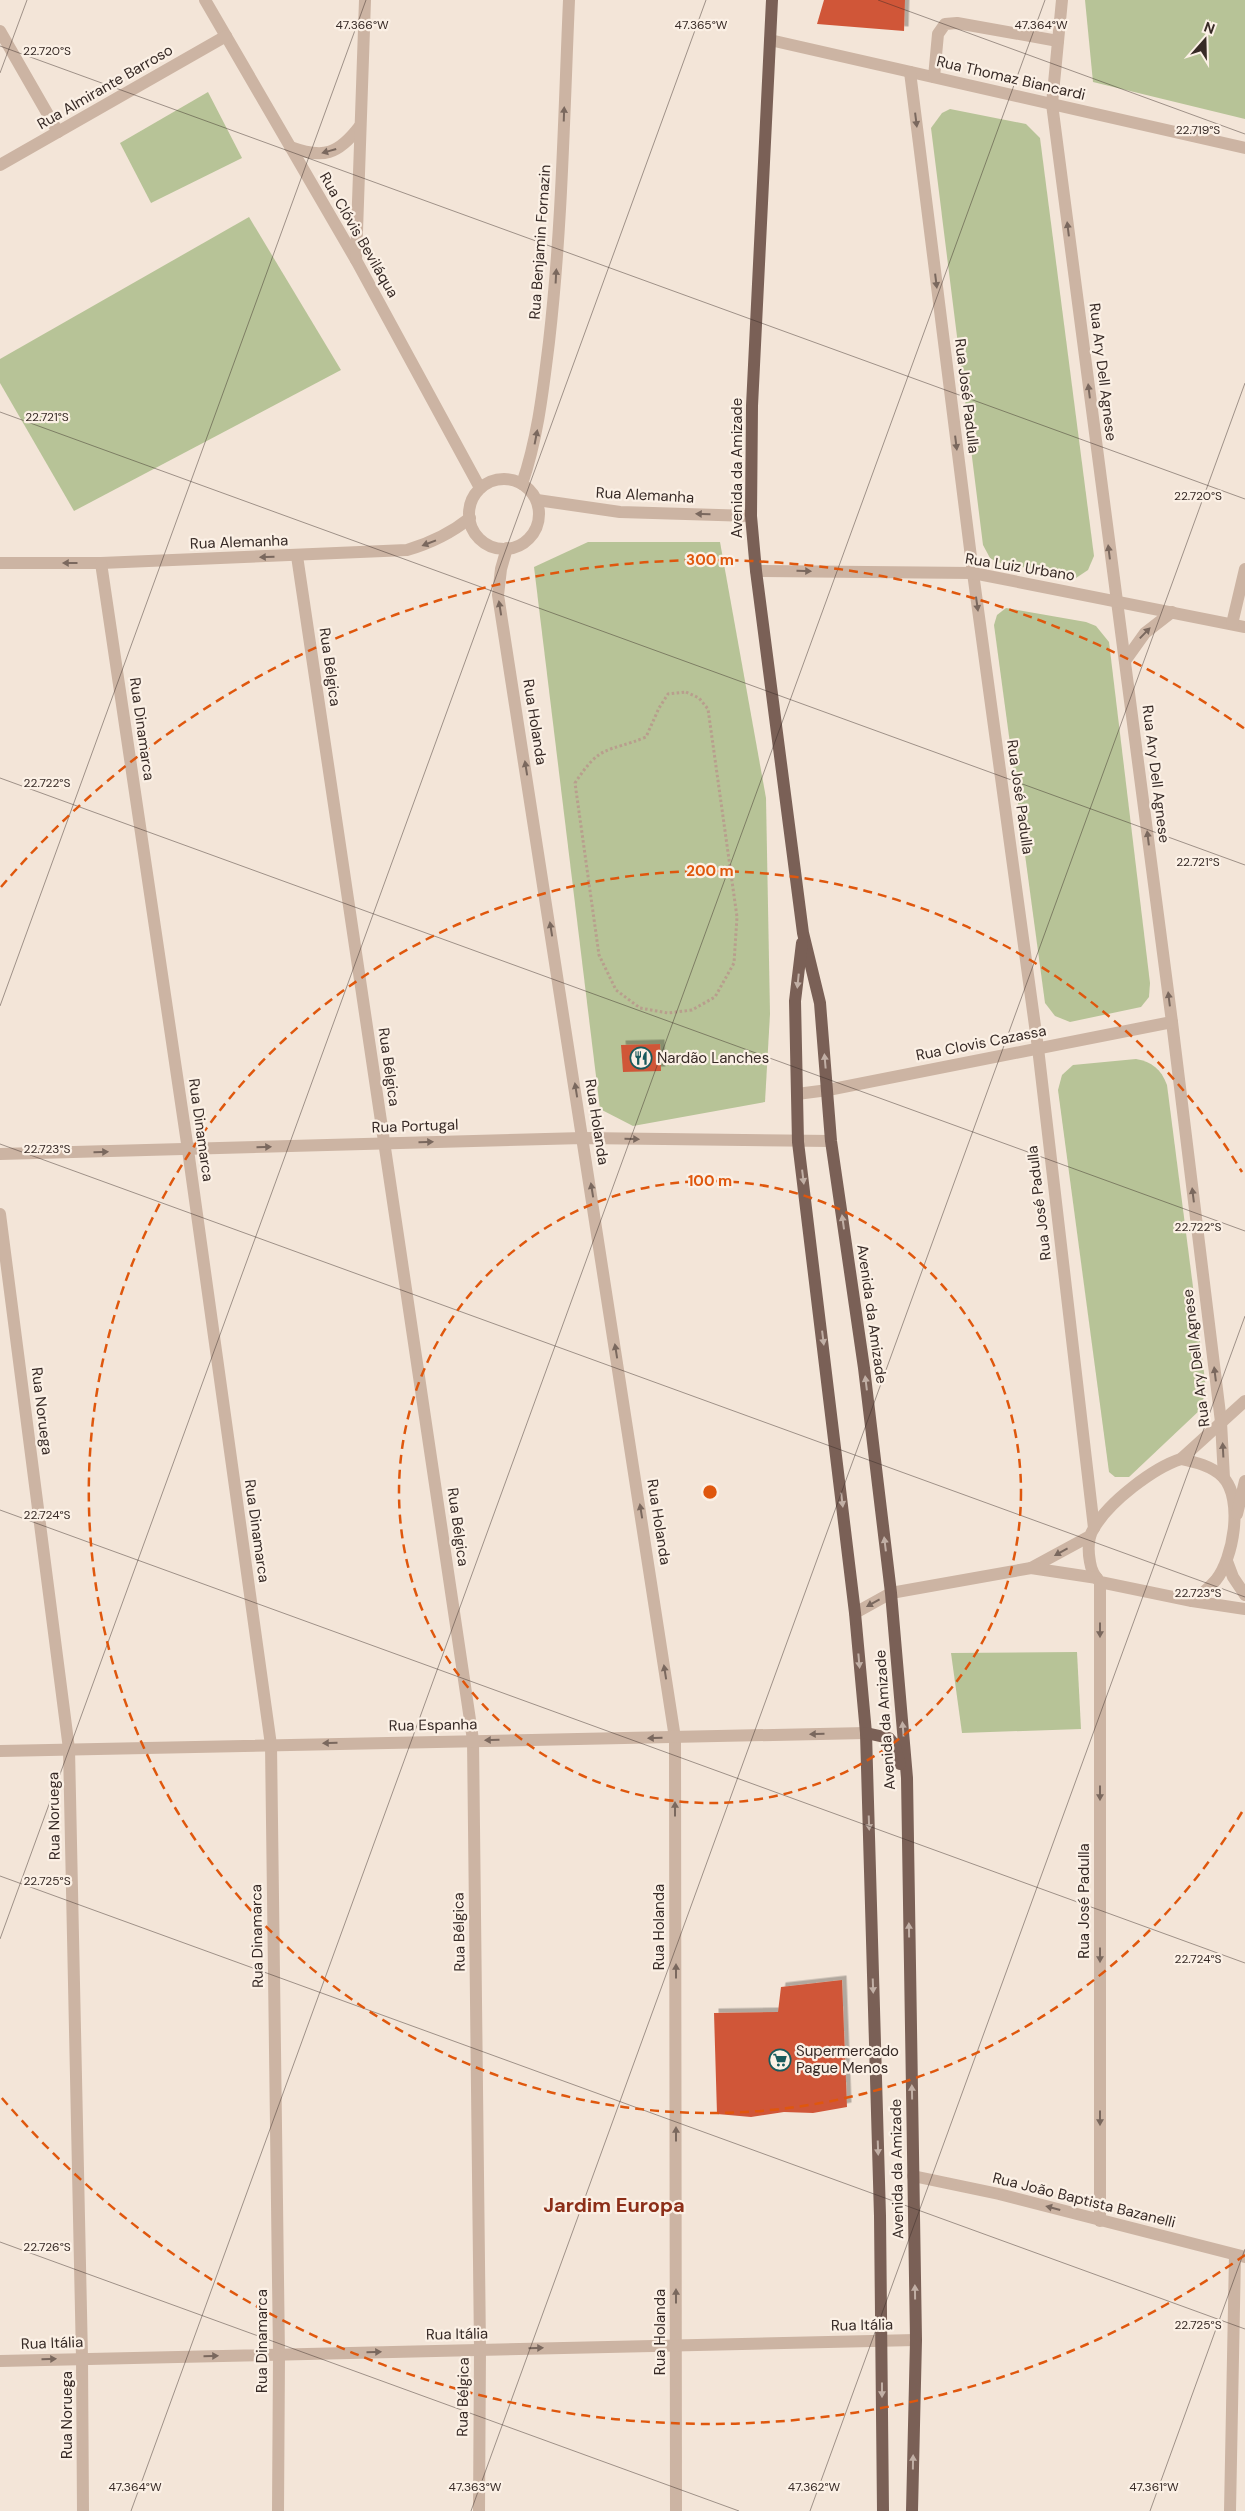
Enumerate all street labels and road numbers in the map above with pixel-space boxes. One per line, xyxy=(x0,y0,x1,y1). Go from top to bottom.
street label: Rua Almirante Barroso xyxy=(33,40,177,134)
street label: Rua Thomaz Biancardi xyxy=(935,51,1087,105)
street label: Rua Benjamin Fornazin xyxy=(525,164,555,320)
street label: Rua Clóvis Beviláqua xyxy=(315,169,403,301)
street label: Rua Ary Dell Agnese xyxy=(1085,302,1121,442)
street label: Rua José Padulla xyxy=(950,337,984,455)
street label: Avenida da Amizade xyxy=(727,398,747,538)
street label: Rua Alemanha xyxy=(595,482,695,508)
street label: Rua Alemanha xyxy=(189,530,289,554)
street label: Rua Luiz Urbano xyxy=(964,548,1077,586)
street label: Rua Bélgica xyxy=(315,626,345,708)
street label: Rua Dinamarca xyxy=(125,676,159,782)
street label: Rua Holanda xyxy=(518,678,552,766)
street label: Rua Ary Dell Agnese xyxy=(1138,704,1174,844)
street label: Rua José Padulla xyxy=(1002,738,1038,856)
street label: Rua Clovis Cazassa xyxy=(914,1021,1048,1065)
street label: Rua Bélgica xyxy=(374,1026,404,1108)
street label: Rua Dinamarca xyxy=(184,1077,218,1183)
street label: Rua Holanda xyxy=(580,1078,614,1166)
street label: Rua Portugal xyxy=(371,1114,459,1138)
street label: Rua José Padulla xyxy=(1022,1144,1056,1262)
street label: Avenida da Amizade xyxy=(852,1243,892,1385)
street label: Rua Ary Dell Agnese xyxy=(1178,1288,1214,1428)
street label: Rua Noruega xyxy=(27,1366,57,1456)
street label: Rua Dinamarca xyxy=(240,1478,274,1584)
street label: Rua Holanda xyxy=(642,1478,676,1566)
street label: Rua Bélgica xyxy=(443,1486,473,1568)
street label: Avenida da Amizade xyxy=(870,1649,900,1791)
street label: Rua Espanha xyxy=(389,1714,477,1736)
street label: Rua Noruega xyxy=(43,1772,65,1860)
street label: Rua José Padulla xyxy=(1074,1843,1094,1959)
street label: Rua Dinamarca xyxy=(246,1884,268,1988)
street label: Rua Holanda xyxy=(649,1884,669,1970)
street label: Rua Bélgica xyxy=(448,1892,470,1972)
street label: Avenida da Amizade xyxy=(886,2099,908,2239)
street label: Rua João Baptista Bazanelli xyxy=(990,2168,1178,2232)
street label: Rua Dinamarca xyxy=(252,2289,272,2393)
street label: Rua Holanda xyxy=(650,2289,670,2375)
street label: Rua Itália xyxy=(831,2314,893,2336)
street label: Rua Itália xyxy=(426,2323,488,2345)
street label: Rua Itália xyxy=(21,2332,83,2354)
street label: Rua Bélgica xyxy=(452,2357,474,2437)
street label: Rua Noruega xyxy=(57,2371,77,2459)

